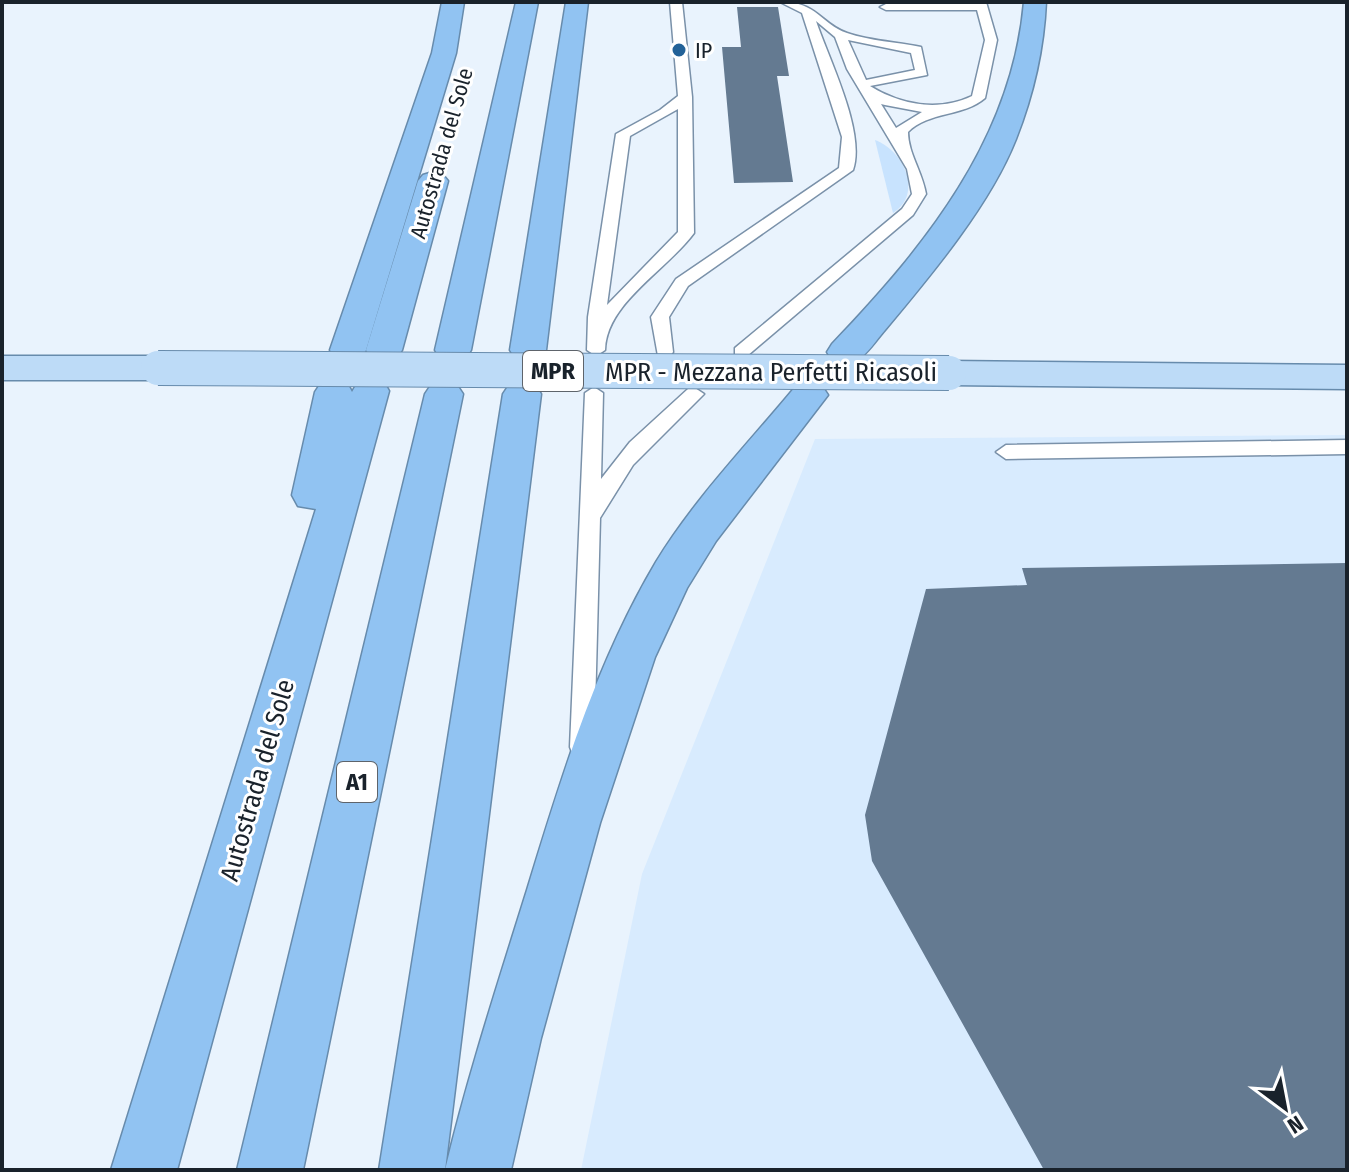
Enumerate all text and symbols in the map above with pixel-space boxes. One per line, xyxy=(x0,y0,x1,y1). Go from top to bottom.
place label: IP xyxy=(695,37,712,64)
marker: IP xyxy=(670,41,688,59)
street label: Autostrada del Sole xyxy=(404,65,479,242)
road number: MPR xyxy=(523,351,583,391)
street label: MPR - Mezzana Perfetti Ricasoli xyxy=(605,357,937,388)
street label: Autostrada del Sole xyxy=(214,676,301,885)
road number: A1 xyxy=(337,762,377,802)
north arrow xyxy=(1245,1068,1325,1148)
text: N xyxy=(1283,1110,1308,1139)

